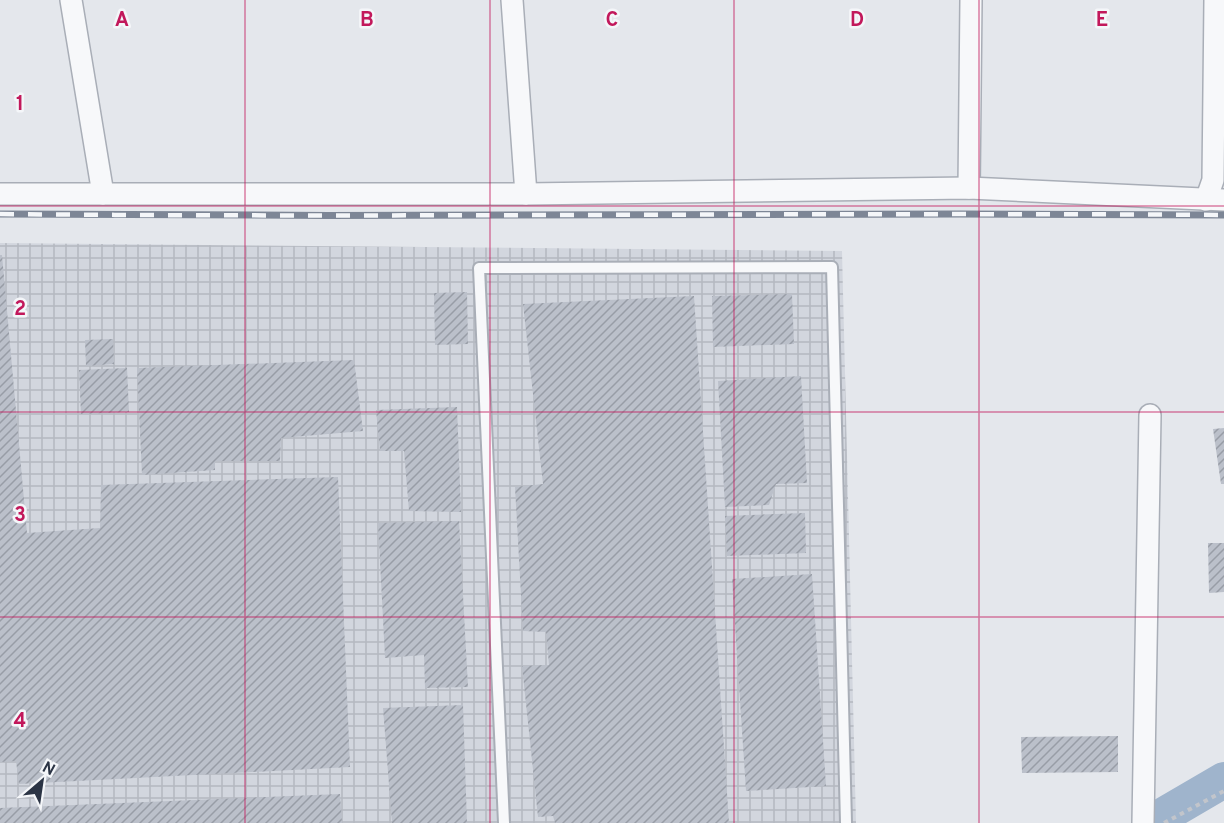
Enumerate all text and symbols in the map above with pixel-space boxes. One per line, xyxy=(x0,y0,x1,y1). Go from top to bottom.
text: A xyxy=(115,8,129,34)
text: B xyxy=(360,8,374,34)
text: C xyxy=(606,8,618,34)
text: D xyxy=(850,8,864,34)
text: E xyxy=(1096,8,1108,34)
text: 1 xyxy=(16,92,24,118)
text: 2 xyxy=(14,297,26,323)
text: 3 xyxy=(14,503,26,529)
text: 4 xyxy=(14,709,26,735)
north arrow xyxy=(12,751,72,811)
text: N xyxy=(38,758,58,781)

